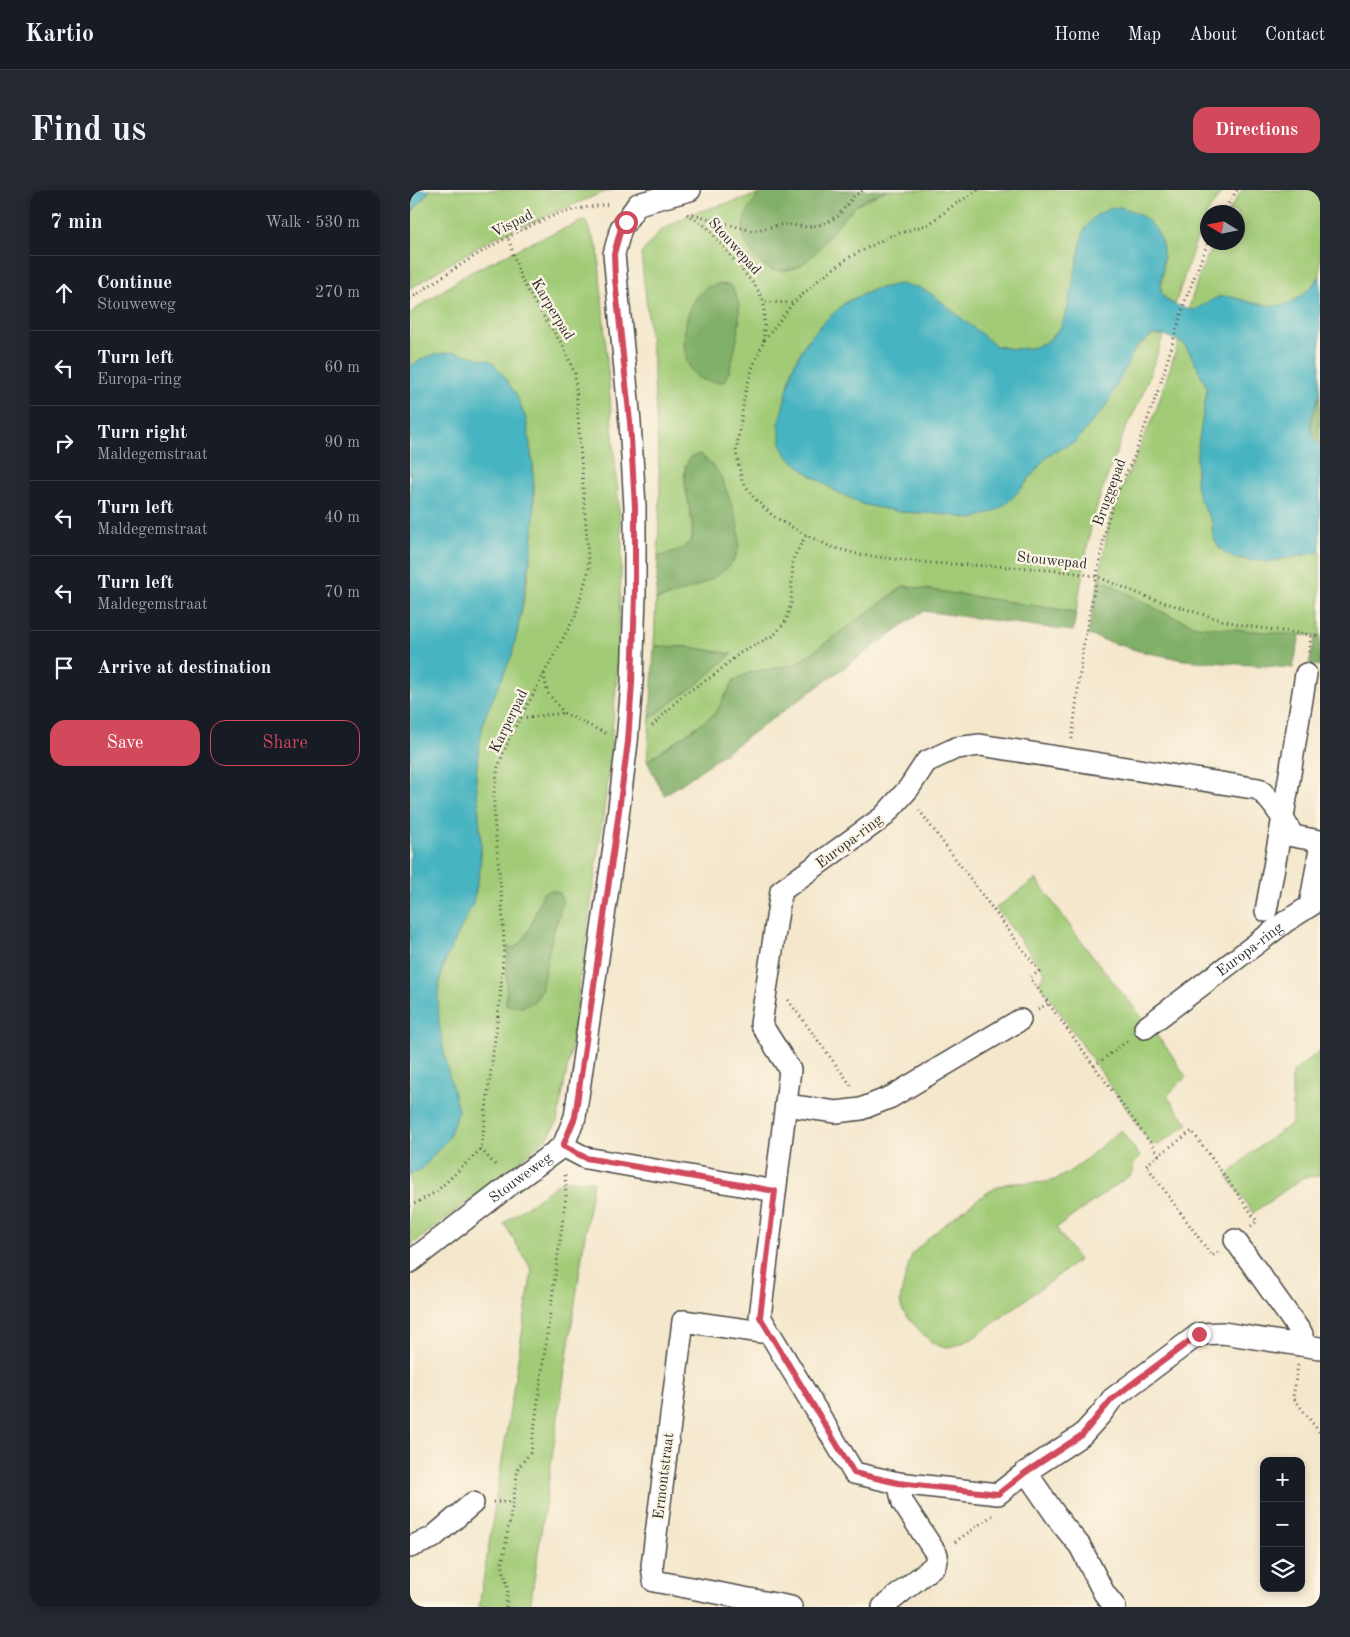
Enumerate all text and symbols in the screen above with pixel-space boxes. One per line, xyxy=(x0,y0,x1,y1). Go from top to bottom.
text: Kartio xyxy=(25,23,94,47)
text: Home xyxy=(1054,26,1100,44)
text: Map xyxy=(1128,26,1161,44)
text: About xyxy=(1189,26,1237,44)
text: Contact xyxy=(1265,26,1325,44)
button: Directions xyxy=(1193,107,1320,153)
text: Find us xyxy=(30,113,146,148)
north arrow xyxy=(1200,205,1245,250)
street label: Vispad xyxy=(489,207,536,241)
route start xyxy=(615,211,638,234)
text: 7 min xyxy=(50,212,103,233)
text: Walk · 530 m xyxy=(265,215,360,231)
street label: Stouwepad xyxy=(705,216,763,278)
text: Continue xyxy=(97,274,172,293)
street label: Karperpad xyxy=(528,276,576,343)
icon: ahead xyxy=(50,279,78,307)
text: 270 m xyxy=(315,285,360,301)
text: Stouweweg xyxy=(97,297,176,313)
text: Turn left xyxy=(97,349,174,368)
icon: left xyxy=(50,354,78,382)
text: 60 m xyxy=(324,360,360,376)
text: Europa-ring xyxy=(97,372,181,388)
text: Turn right xyxy=(97,424,187,443)
icon: right xyxy=(50,429,78,457)
text: 90 m xyxy=(324,435,360,451)
text: Maldegemstraat xyxy=(97,447,208,463)
street label: Bruggepad xyxy=(1091,457,1130,528)
text: Turn left xyxy=(97,499,174,518)
icon: left xyxy=(50,504,78,532)
text: 40 m xyxy=(324,510,360,526)
text: Maldegemstraat xyxy=(97,522,208,538)
street label: Stouwepad xyxy=(1016,550,1088,573)
text: Turn left xyxy=(97,574,174,593)
icon: left xyxy=(50,579,78,607)
text: 70 m xyxy=(324,585,360,601)
text: Maldegemstraat xyxy=(97,597,208,613)
icon: arrive xyxy=(50,654,78,682)
text: Arrive at destination xyxy=(97,659,271,678)
street label: Karperpad xyxy=(488,687,531,756)
button: Save xyxy=(50,720,200,766)
button: Share xyxy=(210,720,360,766)
street label: Europa-ring xyxy=(814,812,886,872)
street label: Europa-ring xyxy=(1214,920,1286,980)
street label: Stouweweg xyxy=(487,1151,555,1207)
route end xyxy=(1188,1323,1211,1346)
street label: Ermontstraat xyxy=(652,1432,677,1520)
map controls xyxy=(1260,1457,1305,1592)
button: + xyxy=(1260,1457,1305,1502)
button: − xyxy=(1260,1502,1305,1547)
button: layers xyxy=(1260,1547,1305,1592)

